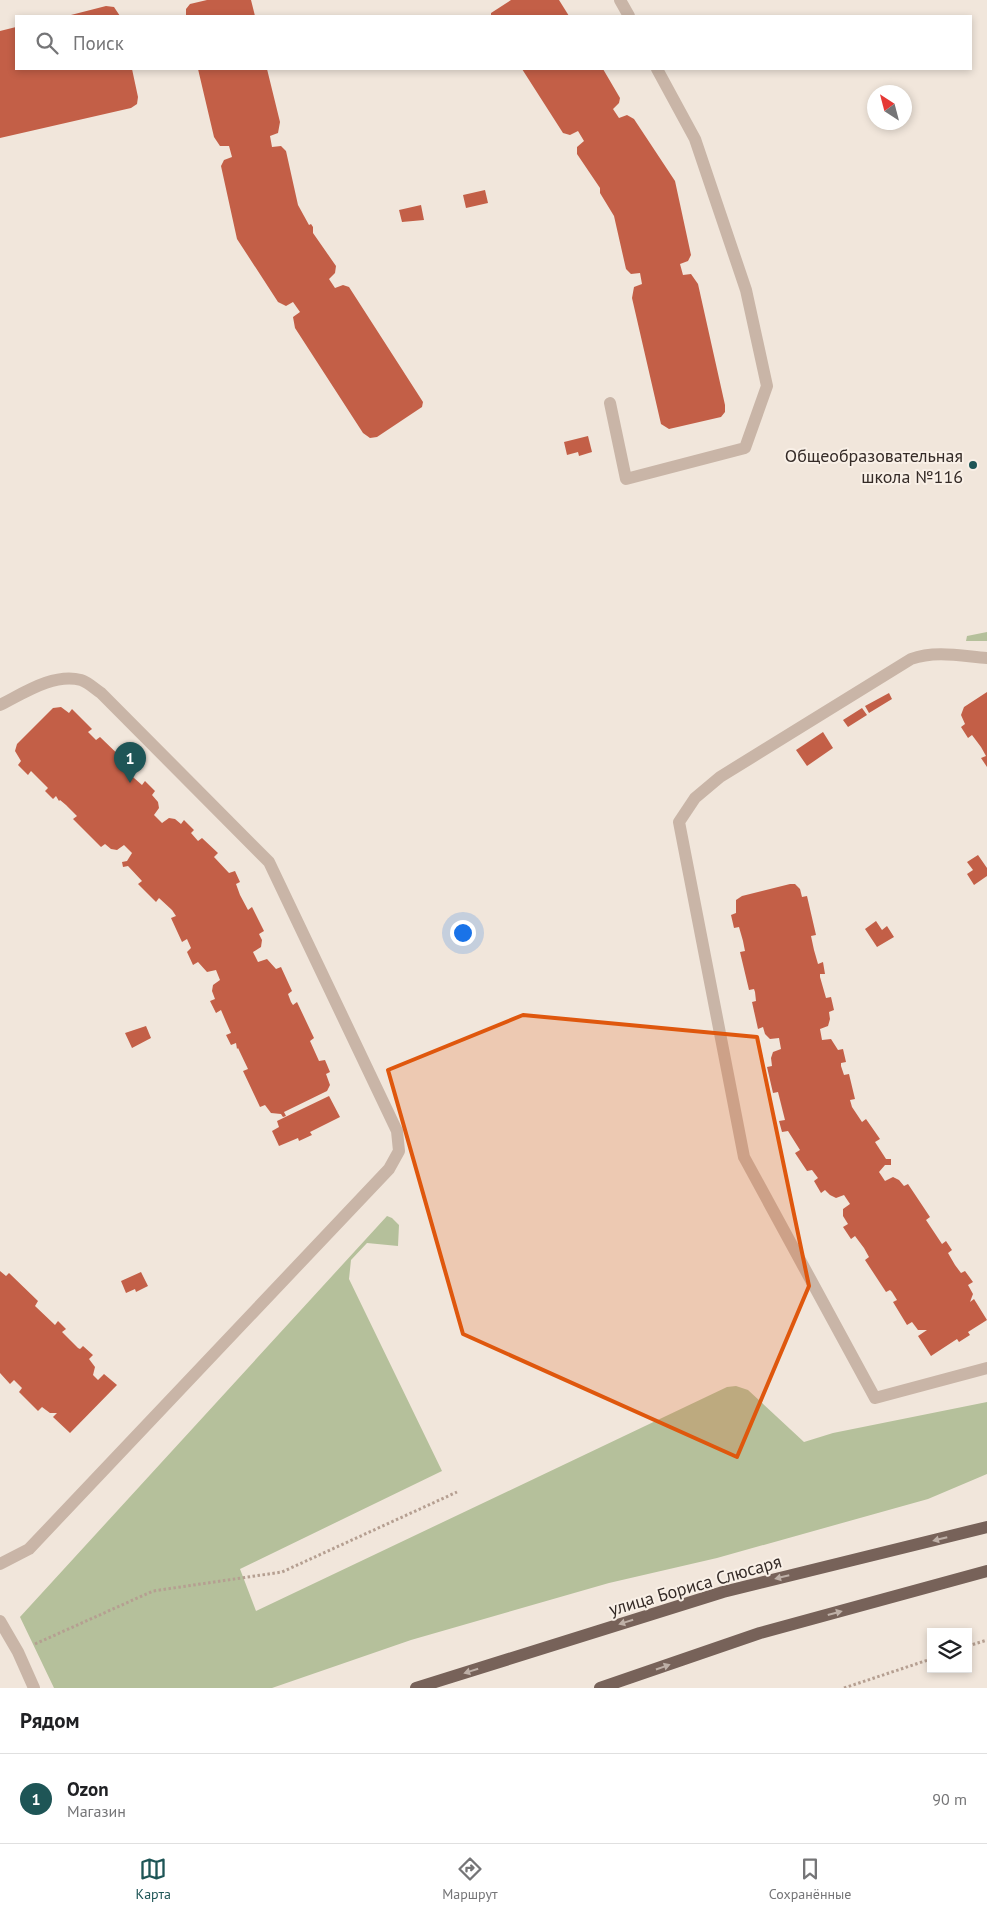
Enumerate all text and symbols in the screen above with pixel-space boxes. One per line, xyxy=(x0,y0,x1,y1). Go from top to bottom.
search box xyxy=(15,15,972,70)
icon: search xyxy=(33,29,61,57)
text: Поиск xyxy=(73,31,124,55)
north arrow xyxy=(867,85,912,130)
place label: Общеобразовательная школа №116 xyxy=(785,444,963,488)
marker: Общеобразовательная школа №116 xyxy=(967,459,979,471)
pin: 1 xyxy=(114,742,146,783)
your location xyxy=(450,920,476,946)
one-way arrow xyxy=(932,1535,947,1543)
street label: улица Бориса Слюсаря xyxy=(606,1549,784,1621)
one-way arrow xyxy=(774,1573,789,1581)
one-way arrow xyxy=(827,1609,842,1617)
one-way arrow xyxy=(618,1619,633,1627)
map controls xyxy=(927,1628,972,1673)
button: layers xyxy=(927,1628,972,1673)
one-way arrow xyxy=(656,1662,671,1670)
one-way arrow xyxy=(463,1667,478,1675)
text: Рядом xyxy=(20,1707,79,1734)
text: Ozon xyxy=(67,1777,109,1801)
text: 1 xyxy=(31,1789,41,1809)
text: 90 m xyxy=(932,1789,967,1809)
text: Магазин xyxy=(67,1801,126,1821)
tab: Карта xyxy=(136,1855,171,1903)
tab: Маршрут xyxy=(442,1855,498,1903)
tab: Сохранённые xyxy=(769,1855,851,1903)

